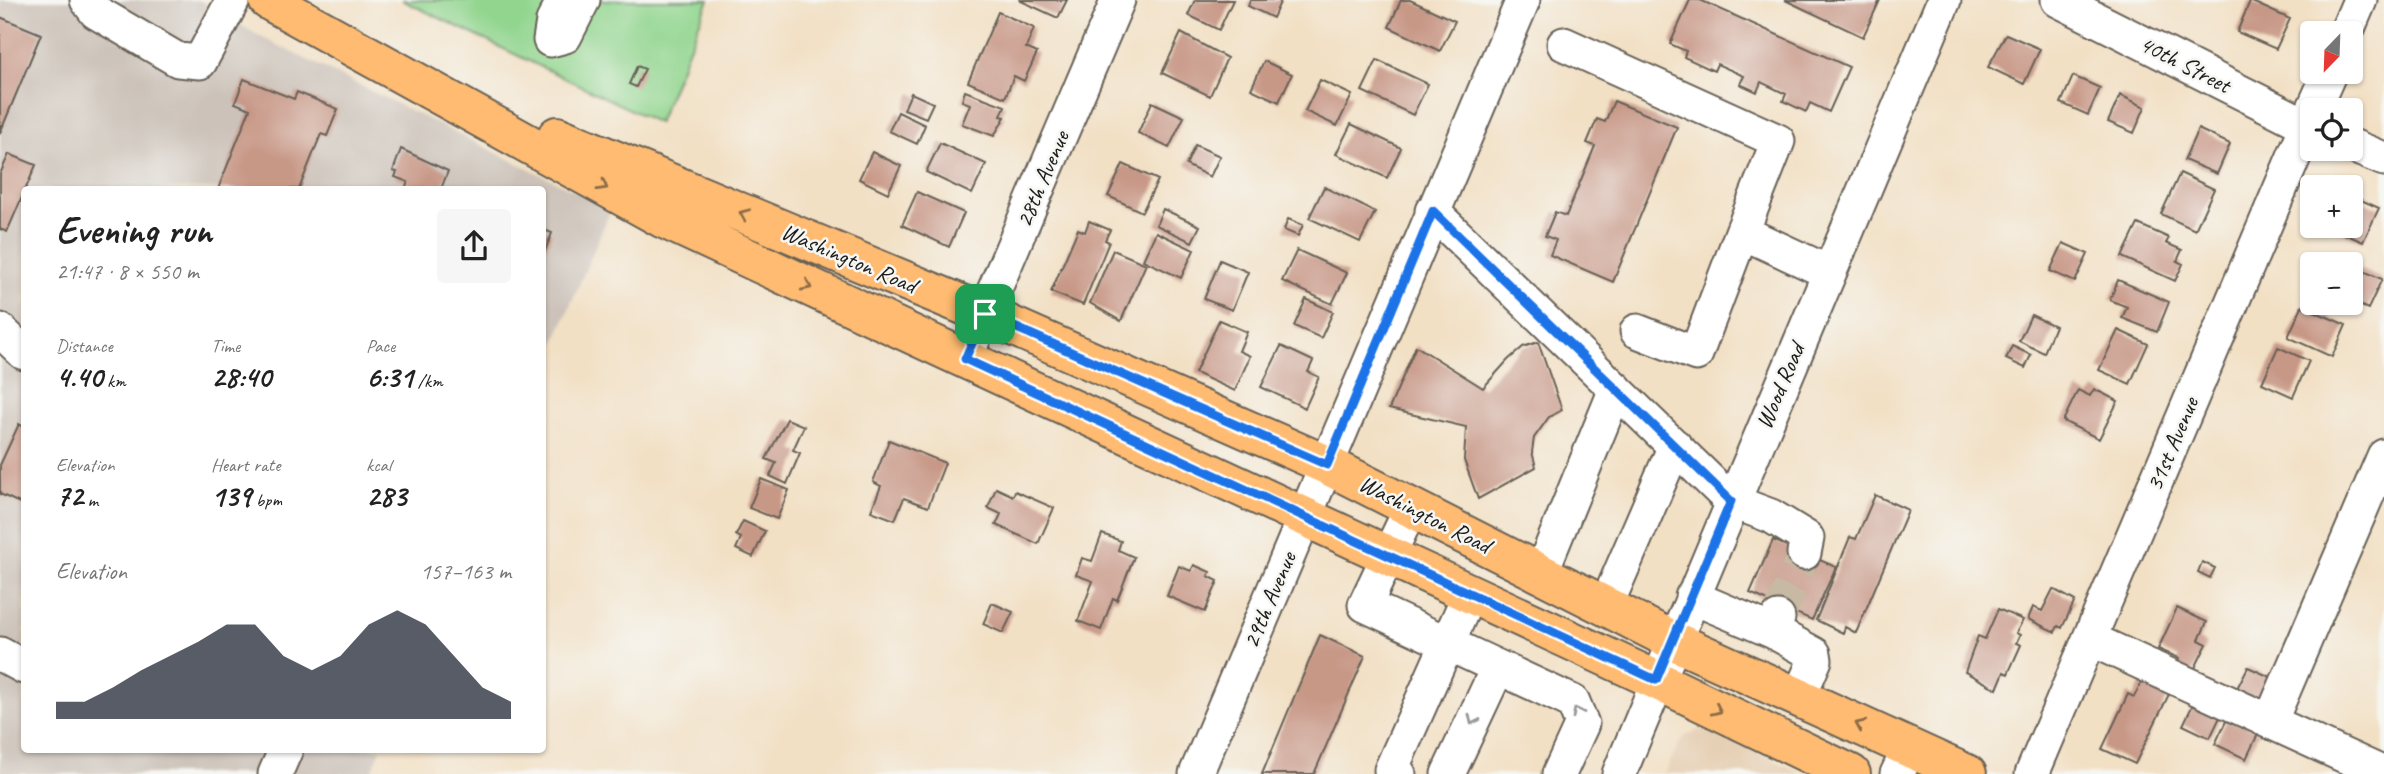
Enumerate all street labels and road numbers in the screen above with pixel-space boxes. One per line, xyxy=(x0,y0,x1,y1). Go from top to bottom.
street label: 40th Street xyxy=(2135,28,2237,101)
street label: 28th Avenue xyxy=(1008,124,1076,232)
street label: Washington Road xyxy=(777,216,924,301)
street label: Wood Road xyxy=(1749,336,1813,433)
street label: 31st Avenue xyxy=(2139,391,2206,495)
street label: Washington Road xyxy=(1354,468,1499,562)
street label: 29th Avenue xyxy=(1235,545,1303,653)

